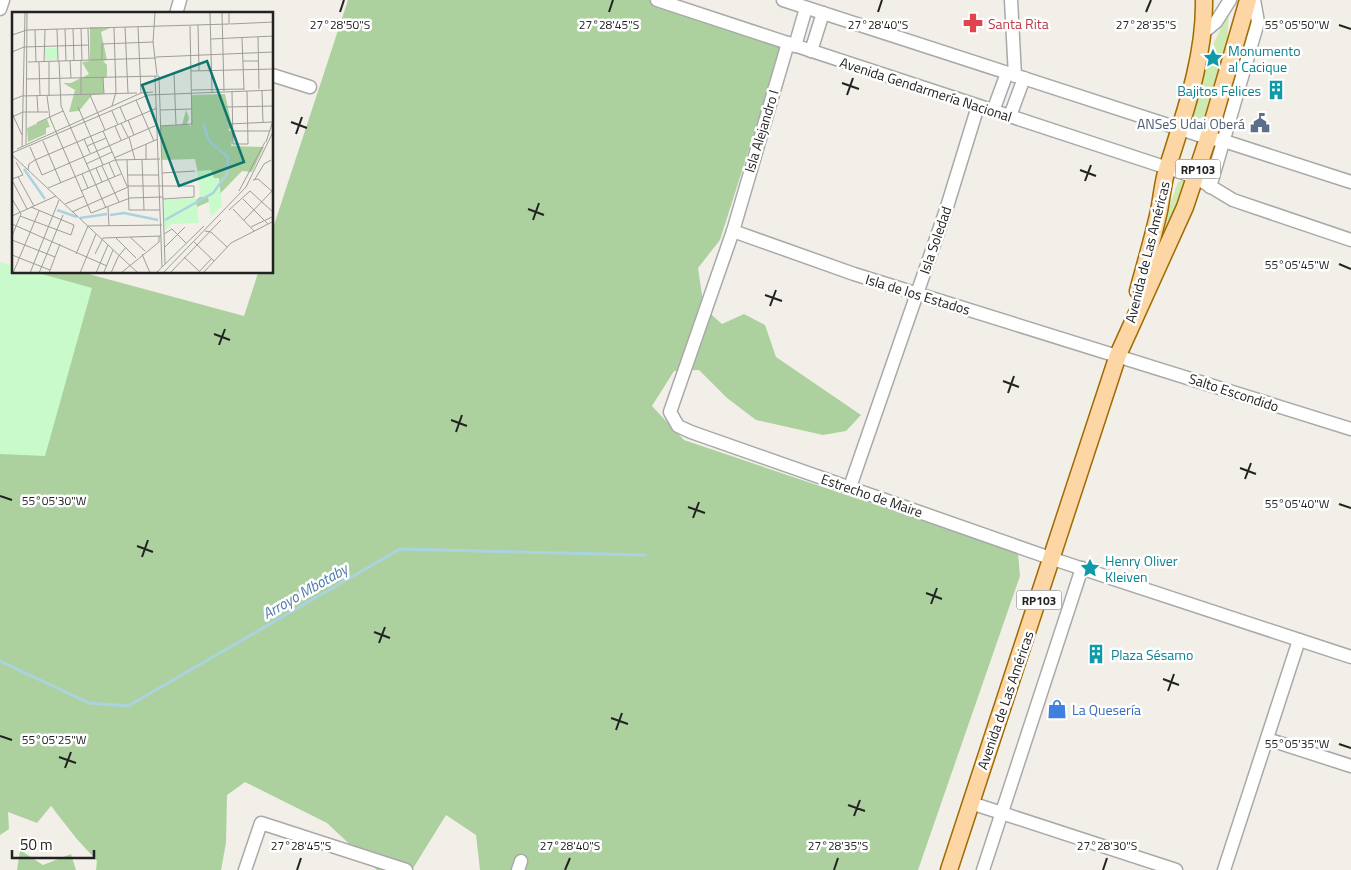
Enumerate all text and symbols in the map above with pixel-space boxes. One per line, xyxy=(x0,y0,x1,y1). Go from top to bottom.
inset map xyxy=(12,12,274,274)
pharmacy icon: Santa Rita xyxy=(962,12,984,34)
place label: Santa Rita xyxy=(988,13,1049,34)
text: 27°28'50"S xyxy=(310,15,370,34)
text: 27°28'45"S xyxy=(579,15,639,34)
text: 27°28'40"S xyxy=(848,15,908,34)
text: 27°28'35"S xyxy=(1116,15,1176,34)
text: 55°05'50"W xyxy=(1265,15,1330,34)
place label: Monumento al Cacique xyxy=(1228,40,1301,77)
place icon: Monumento al Cacique xyxy=(1202,47,1224,69)
street label: Avenida Gendarmería Nacional xyxy=(837,51,1015,127)
building icon: Bajitos Felices xyxy=(1265,79,1287,101)
place label: Bajitos Felices xyxy=(1177,80,1261,101)
street label: Isla Alejandro I xyxy=(738,87,784,175)
public building icon: ANSeS Udai Oberá xyxy=(1249,112,1271,134)
place label: ANSeS Udai Oberá xyxy=(1137,113,1245,134)
road number: RP103 xyxy=(1176,160,1220,178)
street label: Avenida de Las Américas xyxy=(1119,179,1175,325)
street label: Isla Soledad xyxy=(914,203,956,277)
text: 55°05'45"W xyxy=(1265,255,1330,274)
street label: Isla de los Estados xyxy=(863,268,973,320)
street label: Salto Escondido xyxy=(1186,368,1282,416)
street label: Estrecho de Maire xyxy=(818,468,926,522)
text: 55°05'30"W xyxy=(22,491,87,510)
text: 55°05'40"W xyxy=(1265,494,1330,513)
place label: Henry Oliver Kleiven xyxy=(1105,550,1178,587)
water label: Arroyo Mbotaby xyxy=(258,556,354,625)
place icon: Henry Oliver Kleiven xyxy=(1079,557,1101,579)
road number: RP103 xyxy=(1016,590,1062,610)
street label: Avenida de Las Américas xyxy=(971,628,1039,772)
building icon: Plaza Sésamo xyxy=(1085,643,1107,665)
place label: Plaza Sésamo xyxy=(1111,644,1193,665)
shop icon: La Quesería xyxy=(1046,698,1068,720)
place label: La Quesería xyxy=(1072,699,1141,720)
text: 55°05'25"W xyxy=(22,730,87,749)
text: 55°05'35"W xyxy=(1265,734,1330,753)
scale bar xyxy=(12,828,95,860)
text: 50 m xyxy=(20,833,53,856)
text: 27°28'45"S xyxy=(271,836,331,855)
text: 27°28'40"S xyxy=(540,836,600,855)
text: 27°28'35"S xyxy=(808,836,868,855)
text: 27°28'30"S xyxy=(1077,836,1137,855)

